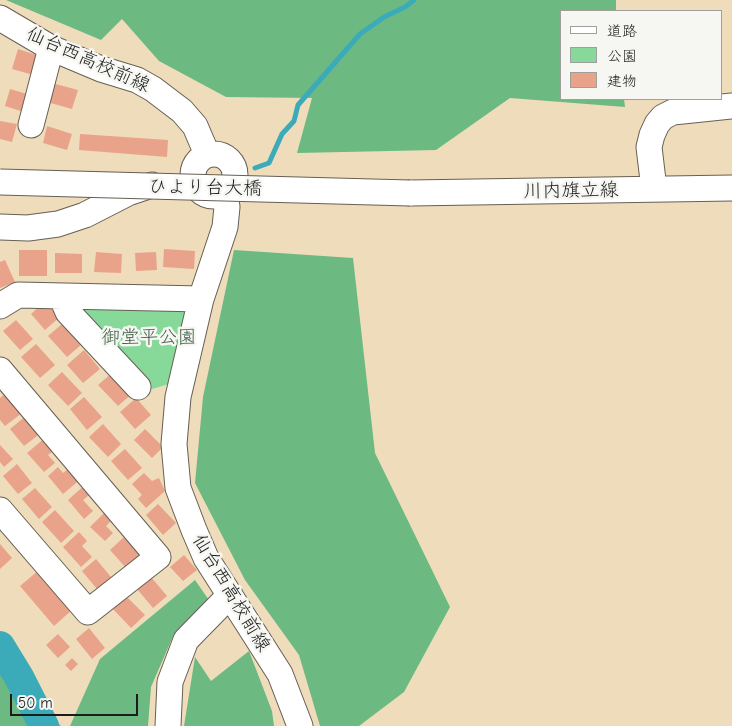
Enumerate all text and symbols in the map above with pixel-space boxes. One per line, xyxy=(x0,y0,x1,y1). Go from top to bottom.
legend xyxy=(560,10,722,100)
text: 道路 xyxy=(607,22,637,40)
street label: 仙台西高校前線 xyxy=(23,23,153,97)
text: 公園 xyxy=(607,47,637,65)
text: 建物 xyxy=(607,72,637,90)
street label: ひより台大橋 xyxy=(148,176,262,200)
street label: 川内旗立線 xyxy=(523,179,619,203)
park label: 御堂平公園 xyxy=(102,327,196,349)
street label: 仙台西高校前線 xyxy=(187,530,275,656)
scale bar xyxy=(12,684,140,716)
text: 50 m xyxy=(18,694,53,712)

